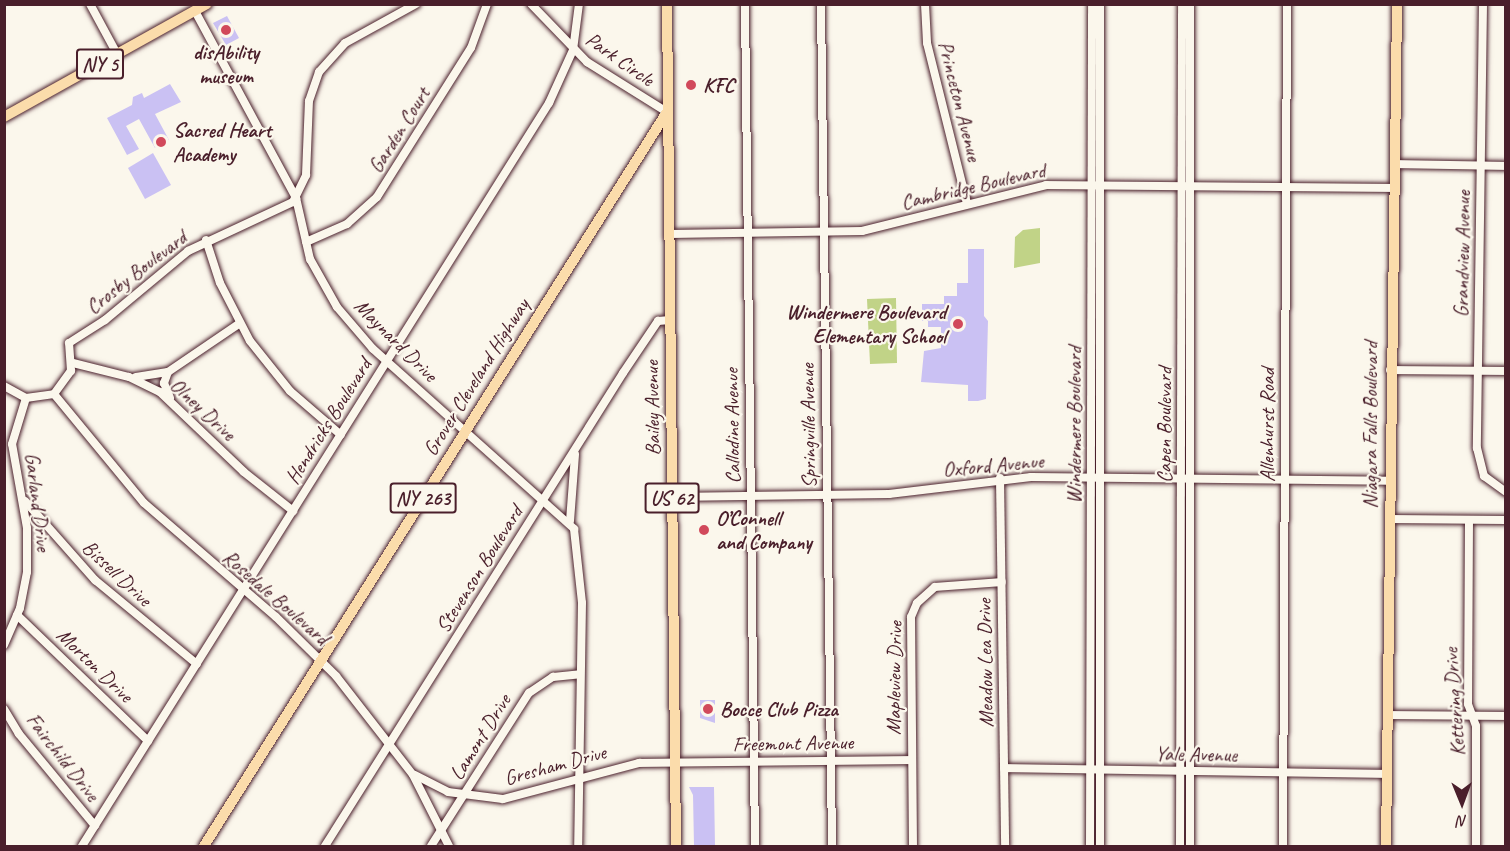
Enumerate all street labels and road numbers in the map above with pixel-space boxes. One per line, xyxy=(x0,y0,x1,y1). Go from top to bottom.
street label: Park Circle xyxy=(581,26,659,92)
street label: Princeton Avenue xyxy=(933,38,987,164)
road number: NY 5 xyxy=(76,47,124,81)
street label: Garden Court xyxy=(363,83,435,177)
street label: Cambridge Boulevard xyxy=(898,157,1048,215)
street label: Grandview Avenue xyxy=(1448,191,1476,317)
street label: Crosby Boulevard xyxy=(80,225,192,319)
street label: Maynard Drive xyxy=(349,293,443,387)
street label: Grover Cleveland Highway xyxy=(418,294,534,460)
street label: Niagara Falls Boulevard xyxy=(1357,340,1383,510)
street label: Windermere Boulevard xyxy=(1061,346,1087,504)
street label: Hendricks Boulevard xyxy=(279,353,377,489)
street label: Bailey Avenue xyxy=(639,360,665,456)
street label: Springville Avenue xyxy=(794,363,822,489)
street label: Capen Boulevard xyxy=(1151,367,1177,483)
street label: Callodine Avenue xyxy=(718,368,746,484)
street label: Allenhurst Road xyxy=(1254,368,1280,482)
street label: Olney Drive xyxy=(165,372,241,446)
street label: Oxford Avenue xyxy=(942,448,1044,482)
street label: Garland Drive xyxy=(19,451,57,553)
road number: NY 263 xyxy=(388,481,458,515)
road number: US 62 xyxy=(644,481,700,515)
street label: Stevenson Boulevard xyxy=(430,501,528,637)
street label: Bissell Drive xyxy=(77,534,157,612)
street label: Rosedale Boulevard xyxy=(217,544,335,650)
street label: Meadow Lea Drive xyxy=(971,598,999,728)
street label: Mapleview Drive xyxy=(880,621,908,735)
street label: Morton Drive xyxy=(51,622,139,708)
street label: Kettering Drive xyxy=(1438,647,1470,757)
street label: Lamont Drive xyxy=(444,689,516,785)
street label: Fairchild Drive xyxy=(21,708,105,806)
street label: Freemont Avenue xyxy=(733,729,853,757)
street label: Gresham Drive xyxy=(501,739,609,791)
street label: Yale Avenue xyxy=(1155,741,1237,767)

